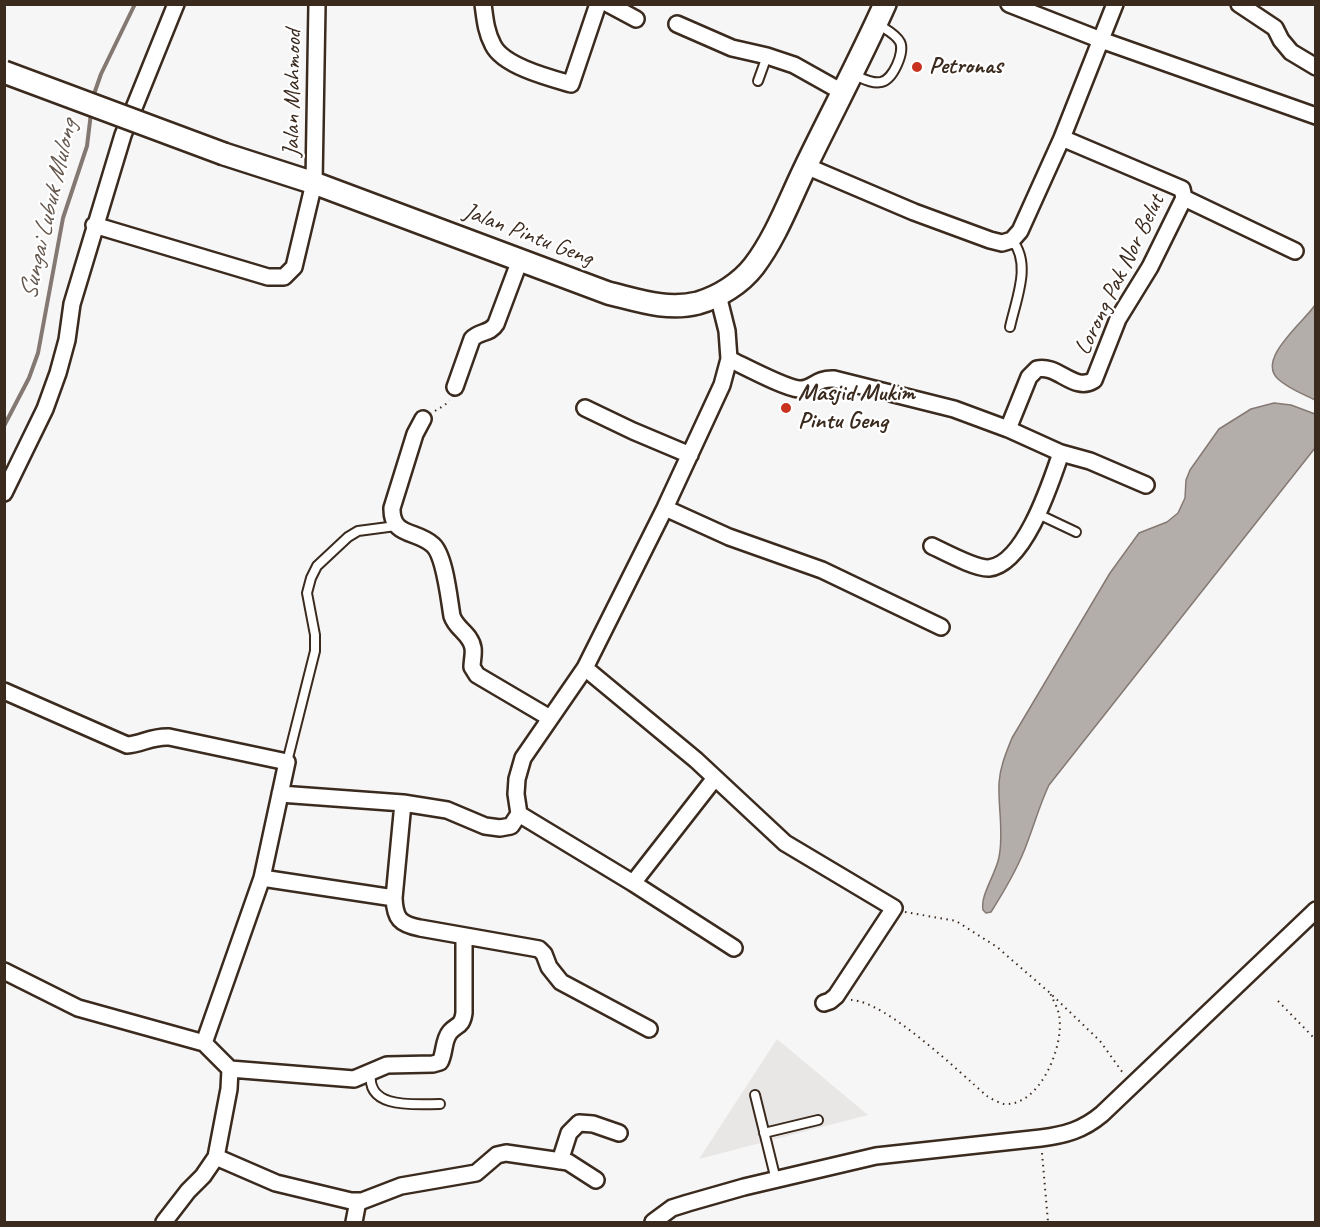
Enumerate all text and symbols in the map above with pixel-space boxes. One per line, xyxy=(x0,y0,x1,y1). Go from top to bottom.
street label: Jalan Mahmood xyxy=(277,29,309,157)
place label: Petronas xyxy=(929,53,1003,81)
marker: Petronas xyxy=(910,60,924,74)
water label: Sungai Lubuk Mulong xyxy=(13,117,85,303)
street label: Lorong Pak Nor Belut xyxy=(1069,190,1171,360)
street label: Jalan Pintu Geng xyxy=(459,197,597,273)
place label: Masjid Mukim Pintu Geng xyxy=(798,380,915,436)
marker: Masjid Mukim Pintu Geng xyxy=(779,401,793,415)

